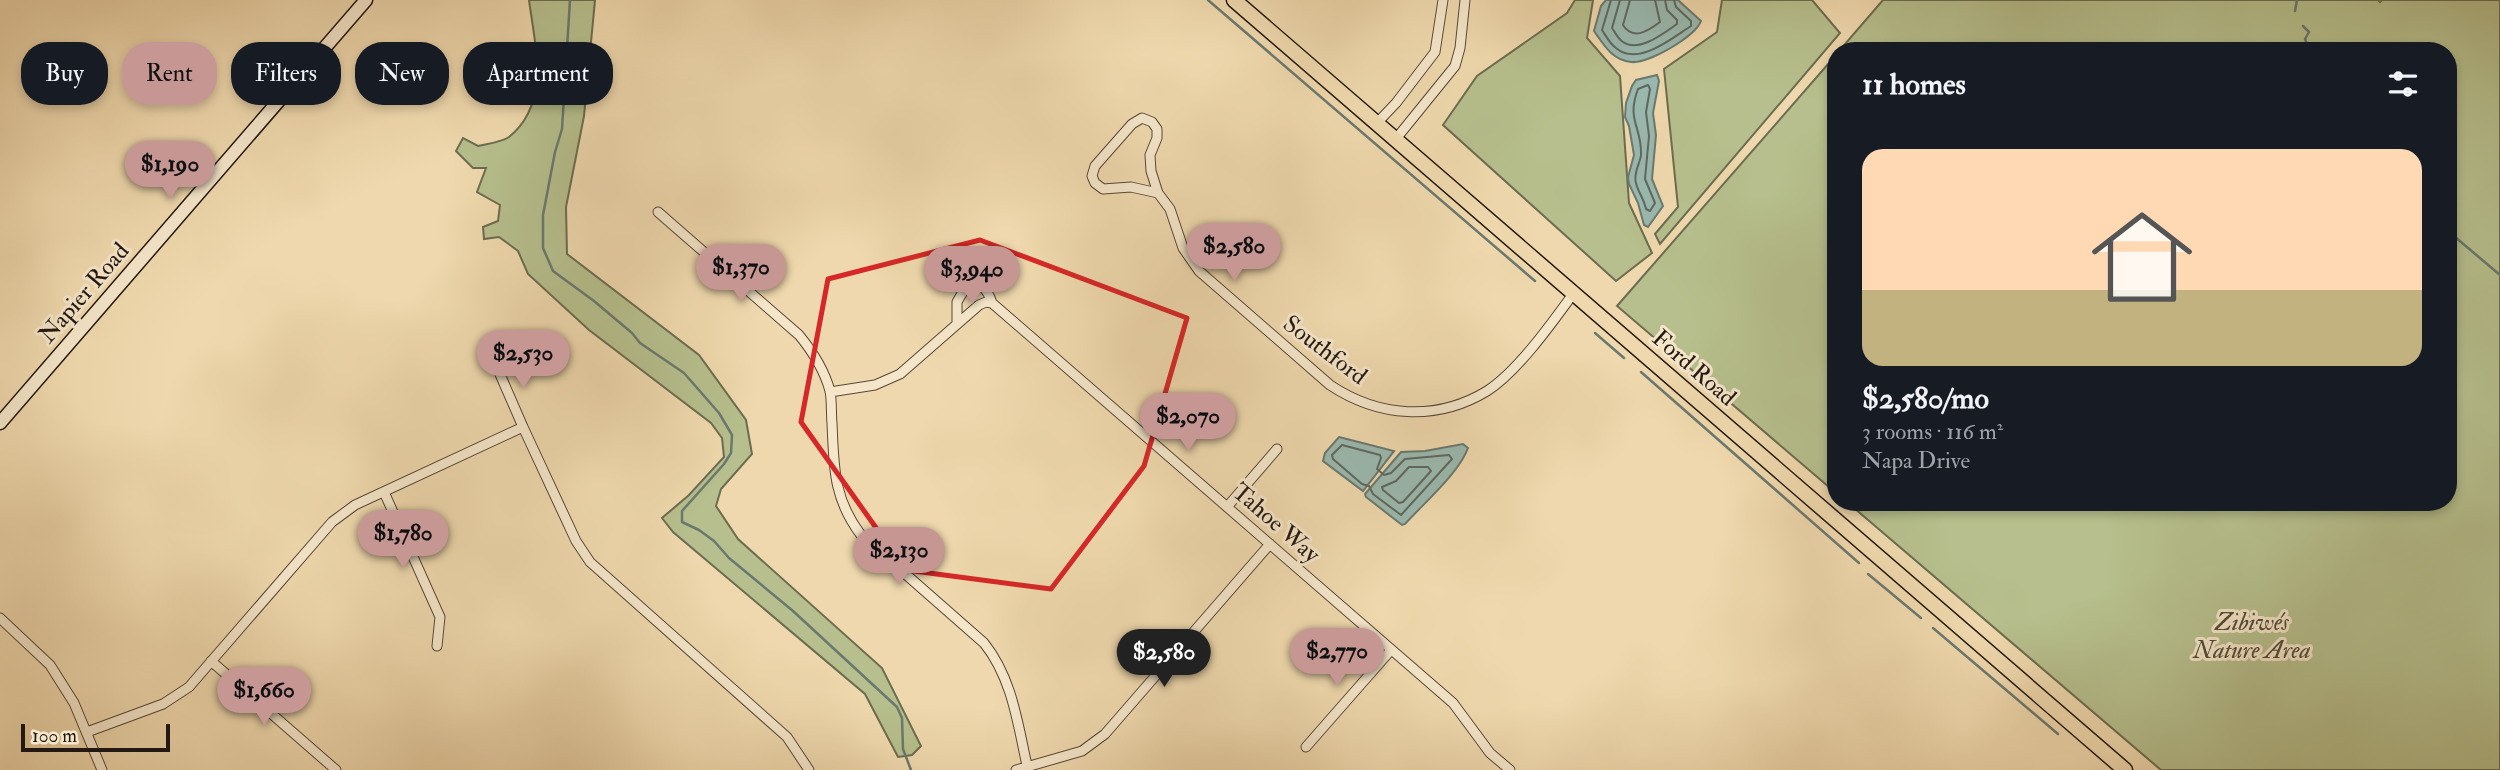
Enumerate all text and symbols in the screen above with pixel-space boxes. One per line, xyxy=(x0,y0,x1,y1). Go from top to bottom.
chip: Buy xyxy=(21,42,108,105)
chip: Rent xyxy=(122,42,217,105)
chip: Filters xyxy=(231,42,341,105)
chip: New xyxy=(355,42,449,105)
chip: Apartment xyxy=(463,42,613,105)
icon: filters xyxy=(2384,65,2422,103)
text: 11 homes xyxy=(1862,66,1966,103)
pin: $1,190 xyxy=(113,142,227,201)
text: $1,190 xyxy=(141,149,199,178)
icon: home xyxy=(2079,194,2205,320)
pin: $2,580 xyxy=(1177,224,1291,283)
text: $2,580 xyxy=(1203,231,1265,260)
street label: Napier Road xyxy=(32,236,136,350)
pin: $1,370 xyxy=(684,244,798,304)
pin: $3,940 xyxy=(915,246,1029,306)
text: $1,370 xyxy=(712,252,770,281)
text: $3,940 xyxy=(940,254,1004,283)
street label: Southford xyxy=(1277,308,1373,392)
street label: Ford Road xyxy=(1645,323,1743,413)
pin: $2,530 xyxy=(466,330,580,390)
text: $2,530 xyxy=(493,338,553,367)
text: $2,580/mo xyxy=(1862,380,1989,417)
pin: $2,070 xyxy=(1131,393,1245,453)
text: $2,070 xyxy=(1156,401,1220,430)
text: 3 rooms · 116 m² xyxy=(1862,417,2003,446)
text: Napa Drive xyxy=(1862,446,1970,475)
street label: Tahoe Way xyxy=(1226,476,1327,570)
pin: $1,780 xyxy=(346,510,460,570)
text: $1,780 xyxy=(374,518,432,547)
pin: $2,130 xyxy=(842,528,956,587)
text: $2,130 xyxy=(870,535,928,564)
park label: Zibiwés Nature Area xyxy=(2191,607,2311,666)
pin: $2,770 xyxy=(1280,628,1394,688)
pin: $2,580 xyxy=(1107,630,1221,689)
text: $2,770 xyxy=(1306,636,1368,665)
text: $2,580 xyxy=(1133,637,1195,666)
pin: $1,660 xyxy=(207,668,321,727)
text: $1,660 xyxy=(233,675,295,704)
scale bar xyxy=(21,721,170,753)
text: 100 m xyxy=(32,724,77,748)

